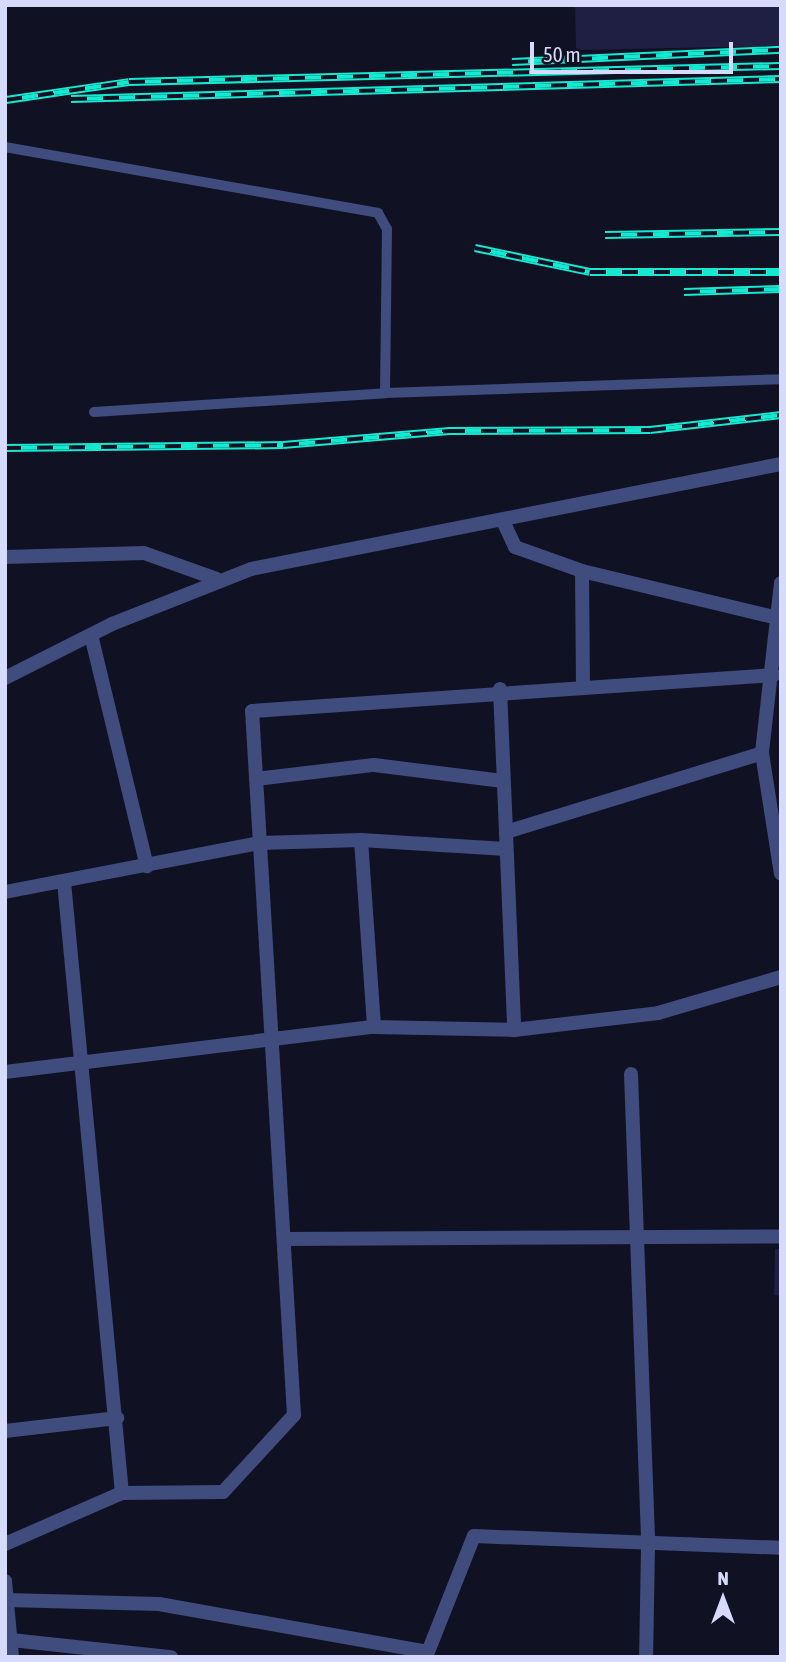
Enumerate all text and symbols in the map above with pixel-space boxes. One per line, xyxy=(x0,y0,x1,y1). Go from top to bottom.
scale bar xyxy=(534,28,737,72)
text: 50 m xyxy=(543,42,581,66)
north arrow xyxy=(688,1564,758,1634)
text: N xyxy=(717,1567,729,1589)

